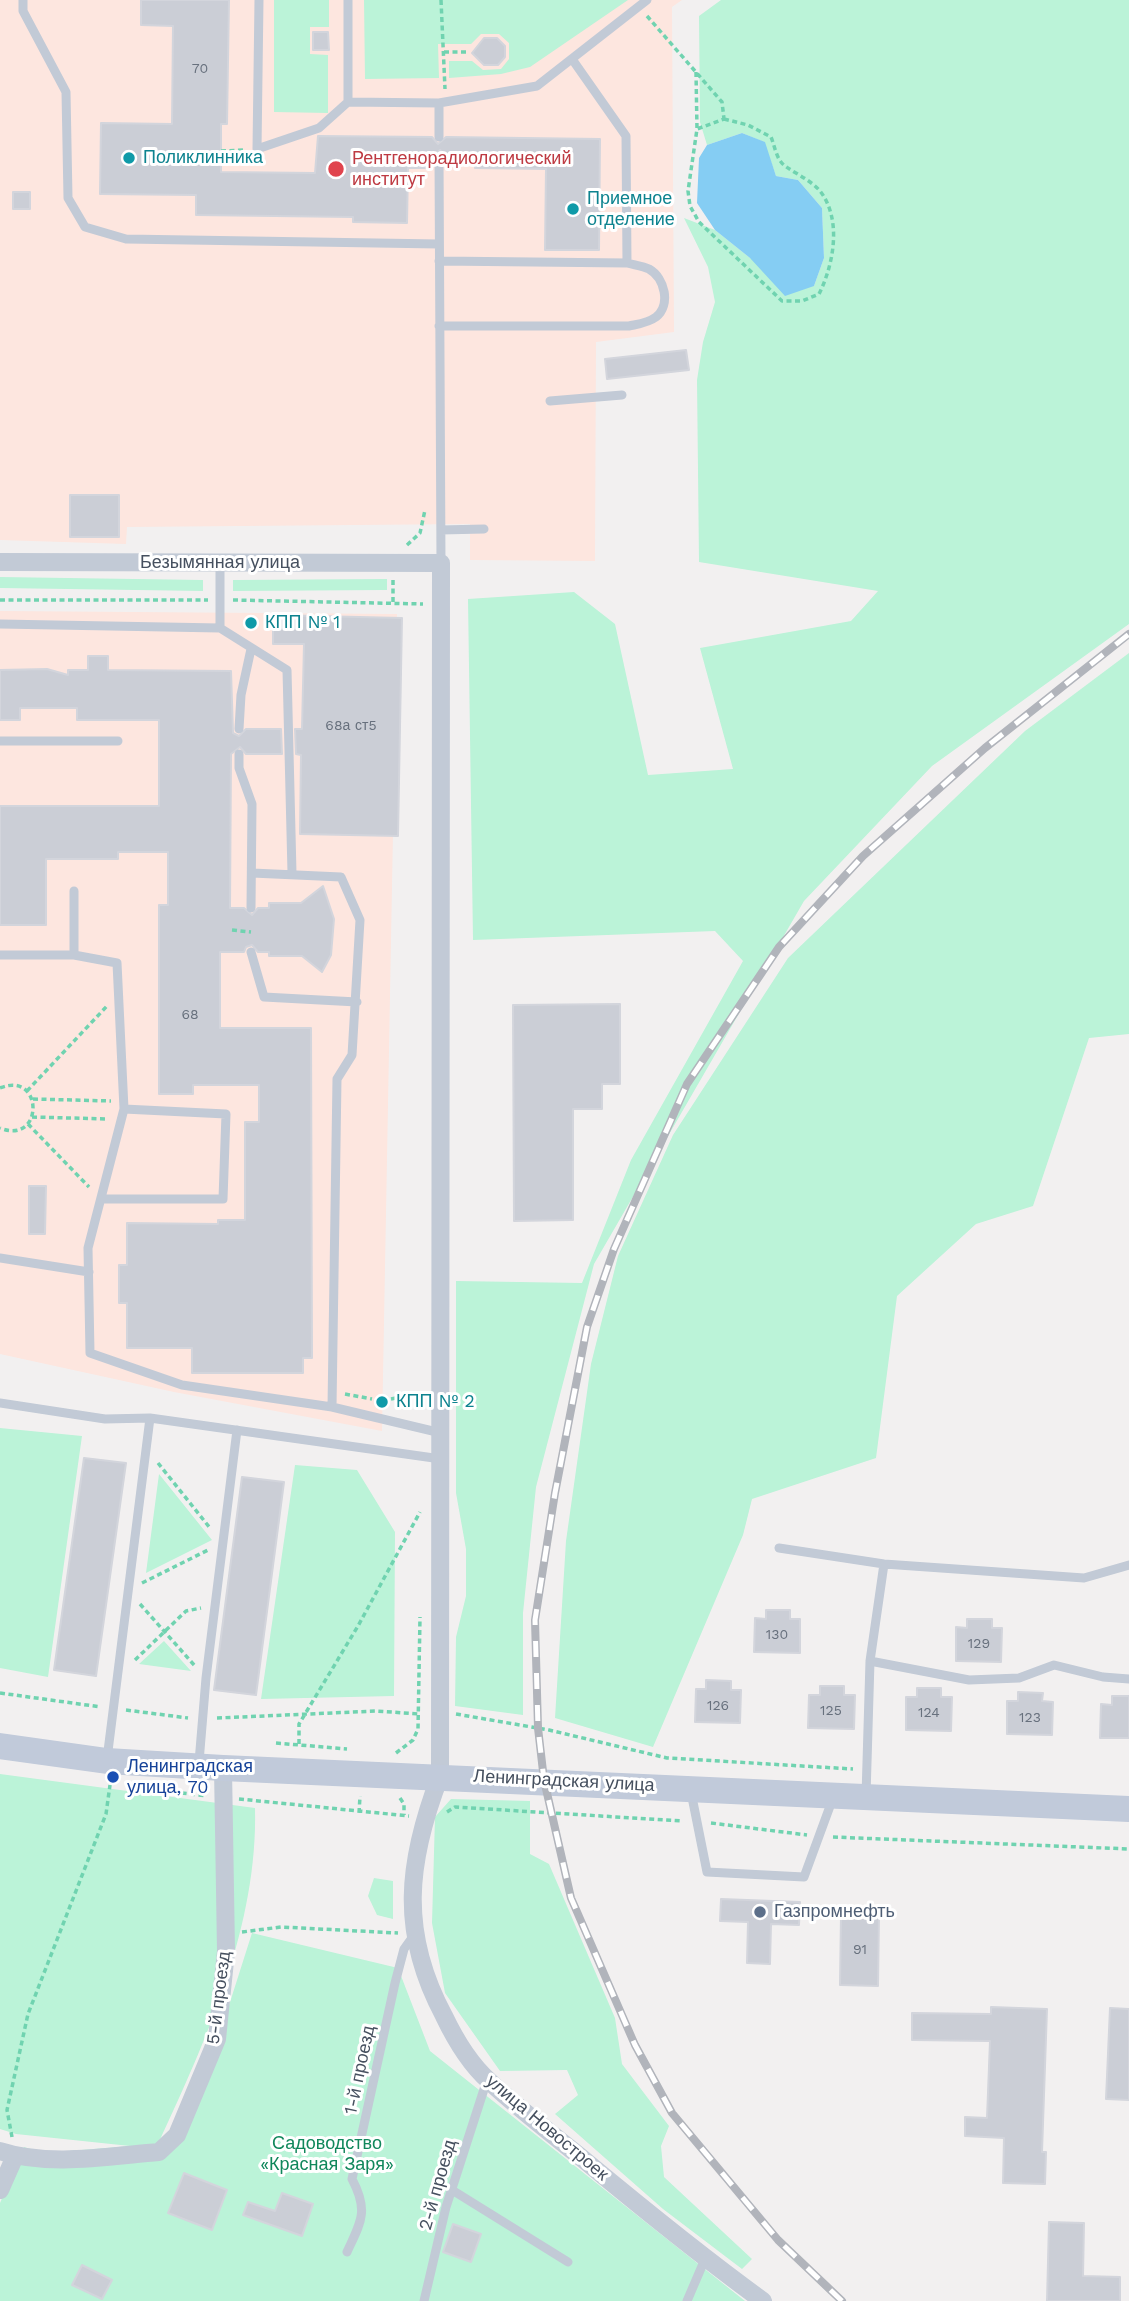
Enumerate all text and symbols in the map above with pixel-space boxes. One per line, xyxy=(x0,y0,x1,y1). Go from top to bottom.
house number: 70 xyxy=(192,61,208,77)
place label: Поликлинника xyxy=(143,147,263,169)
place label: Рентгенорадиологический институт xyxy=(352,148,571,190)
marker: Поликлинника xyxy=(121,150,137,166)
marker: Рентгенорадиологический институт xyxy=(326,159,346,179)
place label: Приемное отделение xyxy=(587,188,675,230)
marker: Приемное отделение xyxy=(565,201,581,217)
street label: Безымянная улица xyxy=(140,552,300,574)
place label: КПП № 1 xyxy=(265,612,340,634)
marker: КПП № 1 xyxy=(243,615,259,631)
house number: 68а ст5 xyxy=(325,718,377,734)
house number: 68 xyxy=(181,1007,199,1023)
place label: КПП № 2 xyxy=(396,1391,475,1413)
marker: КПП № 2 xyxy=(374,1394,390,1410)
house number: 130 xyxy=(766,1627,788,1643)
house number: 129 xyxy=(968,1636,990,1652)
house number: 126 xyxy=(707,1698,729,1714)
house number: 125 xyxy=(820,1703,842,1719)
house number: 124 xyxy=(918,1705,940,1721)
house number: 123 xyxy=(1019,1710,1041,1726)
place label: Ленинградская улица, 70 xyxy=(127,1756,253,1798)
street label: Ленинградская улица xyxy=(473,1765,655,1797)
marker: Ленинградская улица, 70 xyxy=(105,1769,121,1785)
place label: Газпромнефть xyxy=(774,1901,895,1923)
marker: Газпромнефть xyxy=(752,1904,768,1920)
house number: 91 xyxy=(853,1942,867,1958)
street label: 5-й проезд xyxy=(203,1950,235,2046)
street label: 1-й проезд xyxy=(340,2024,380,2116)
street label: улица Новостроек xyxy=(481,2071,613,2185)
park label: Садоводство «Красная Заря» xyxy=(260,2133,394,2176)
street label: 2-й проезд xyxy=(415,2137,461,2233)

